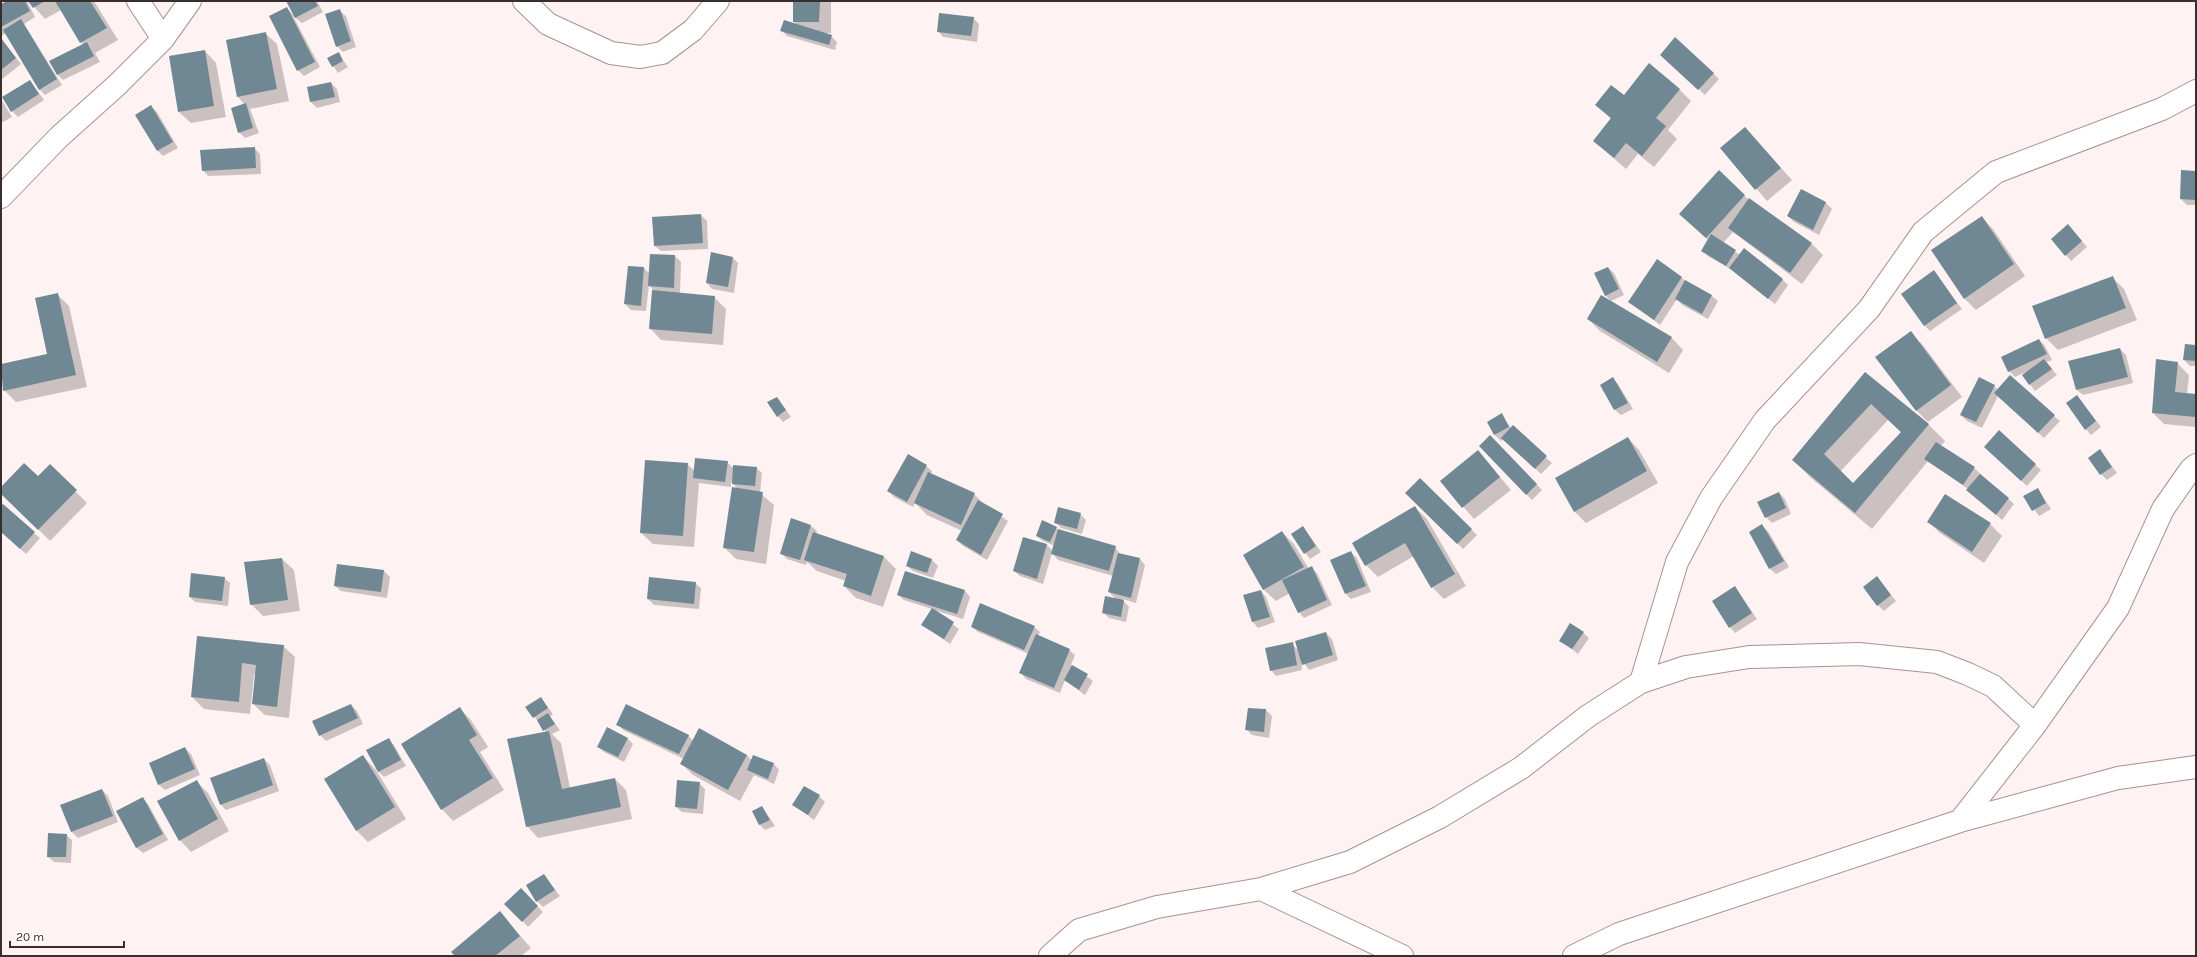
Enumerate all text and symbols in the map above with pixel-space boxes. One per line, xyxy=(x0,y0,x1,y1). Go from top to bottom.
scale bar xyxy=(10,923,124,949)
text: 20 m xyxy=(16,930,44,944)

